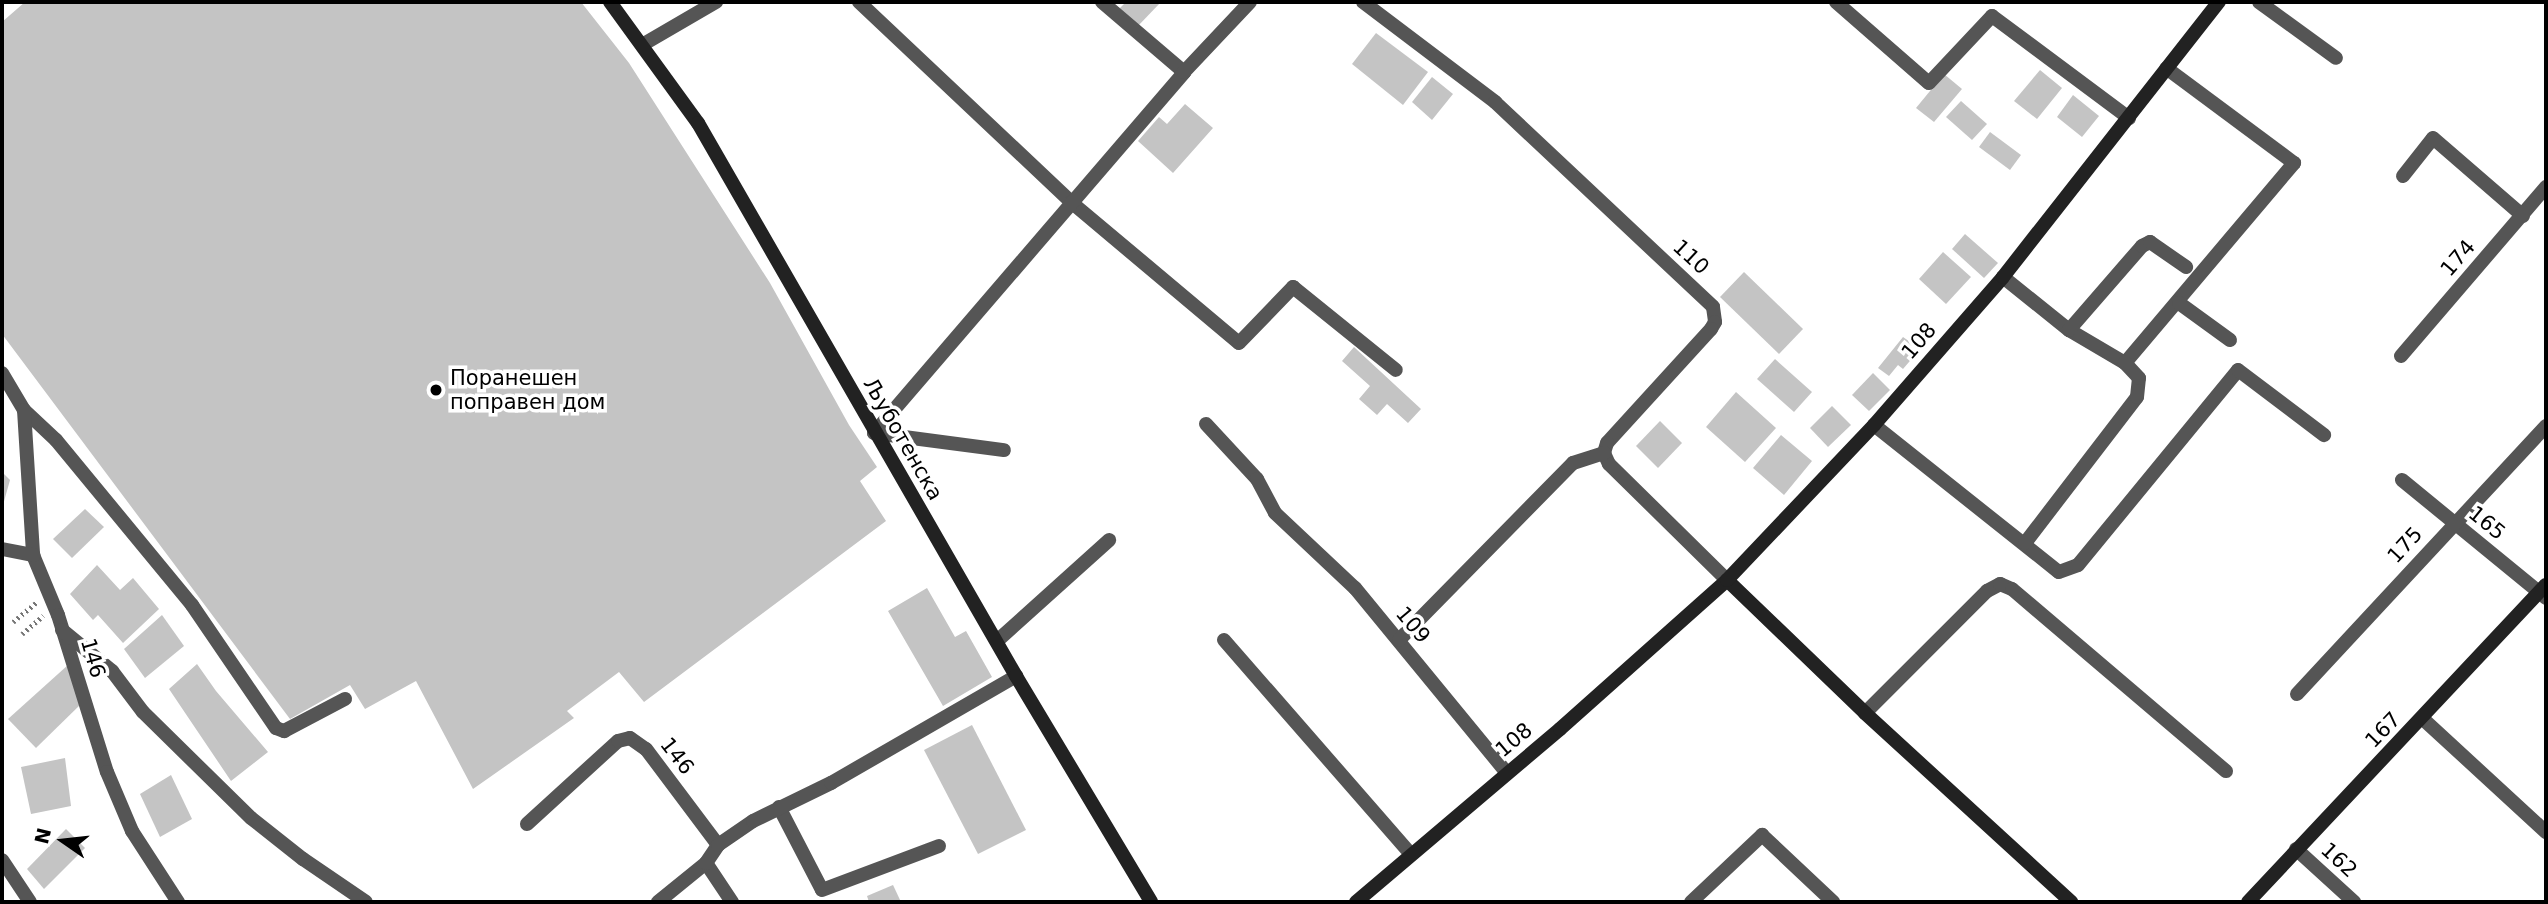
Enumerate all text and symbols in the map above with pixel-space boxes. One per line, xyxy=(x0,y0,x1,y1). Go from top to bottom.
street label: 110 xyxy=(1668,234,1714,280)
street label: 174 xyxy=(2435,235,2481,281)
street label: 108 xyxy=(1896,318,1942,364)
place label: Поранешен поправен дом xyxy=(450,365,605,415)
street label: Љуботенска xyxy=(858,373,948,505)
marker: Поранешен поправен дом xyxy=(428,382,444,398)
street label: 165 xyxy=(2463,501,2511,545)
street label: 175 xyxy=(2382,522,2428,568)
street label: 109 xyxy=(1390,602,1436,648)
street label: 146 xyxy=(75,635,111,681)
street label: 167 xyxy=(2360,707,2406,753)
street label: 108 xyxy=(1491,717,1537,763)
street label: 146 xyxy=(655,732,699,780)
north arrow xyxy=(28,806,98,876)
text: N xyxy=(30,826,55,846)
street label: 162 xyxy=(2316,837,2362,883)

